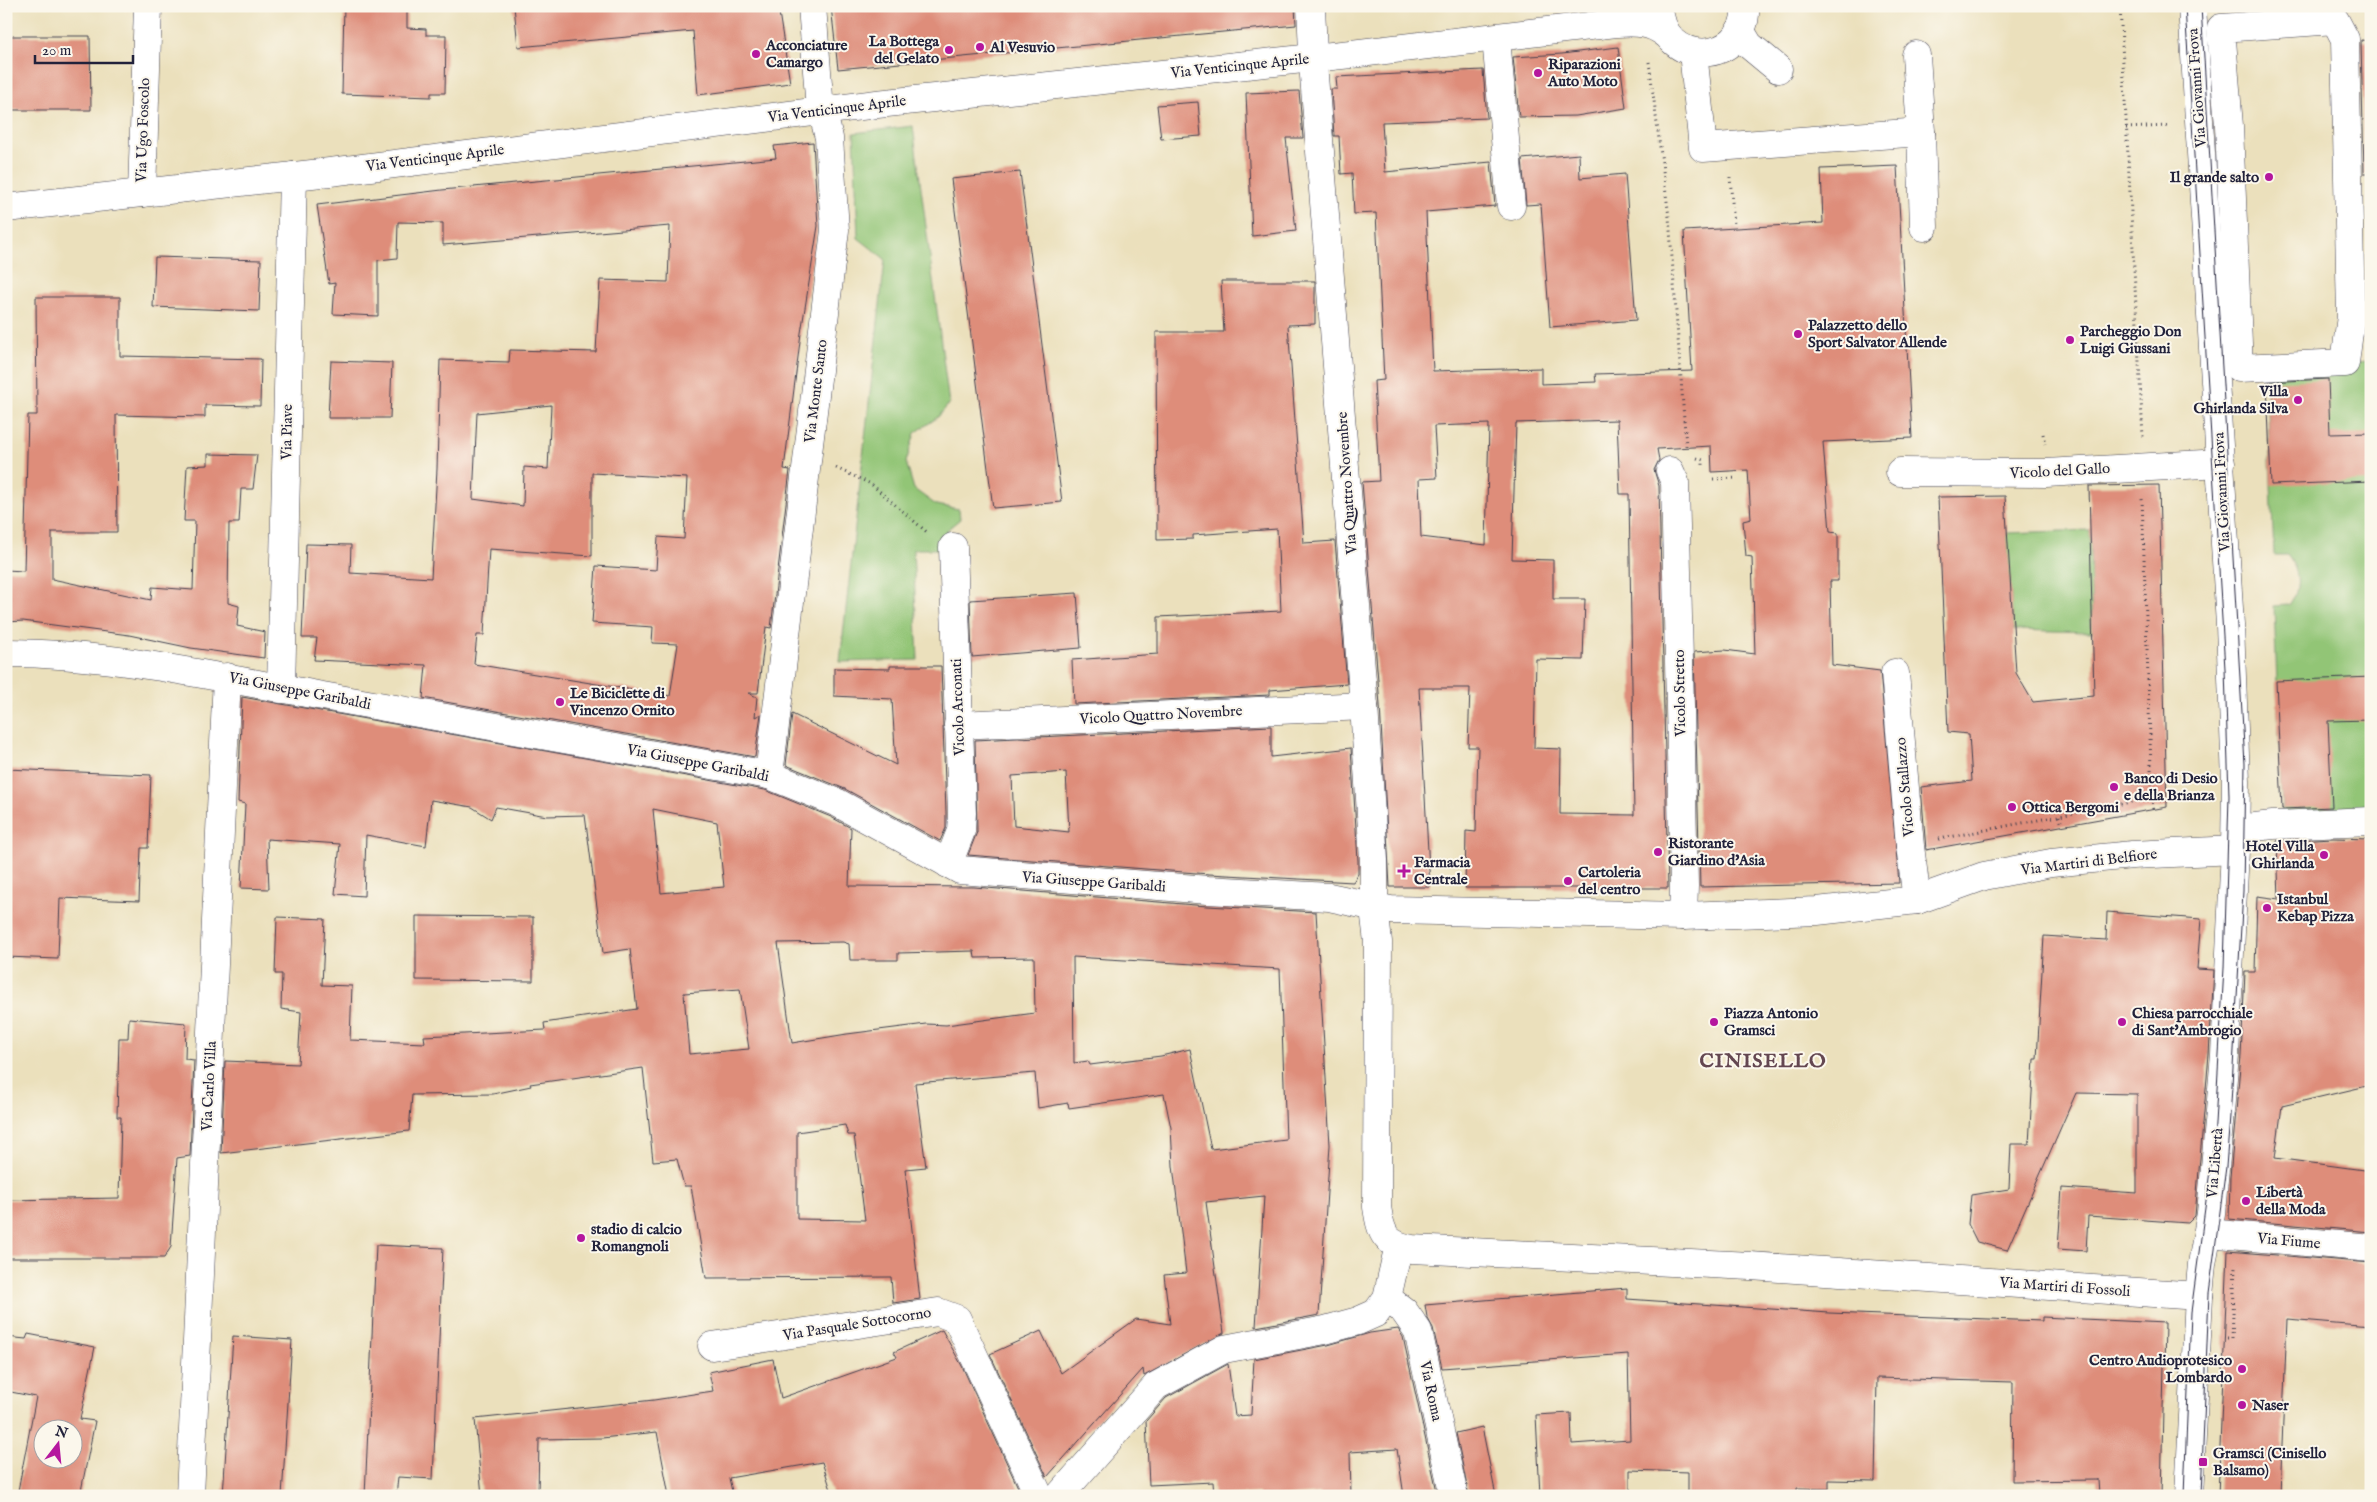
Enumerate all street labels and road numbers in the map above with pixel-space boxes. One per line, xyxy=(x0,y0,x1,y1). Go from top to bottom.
street label: Via Giovanni Frova xyxy=(2183,27,2211,149)
street label: Via Venticinque Aprile xyxy=(1169,49,1310,83)
street label: Via Ugo Foscolo xyxy=(132,77,154,184)
street label: Via Venticinque Aprile xyxy=(766,91,907,127)
street label: Via Venticinque Aprile xyxy=(364,140,505,176)
street label: Via Monte Santo xyxy=(800,338,832,445)
street label: Via Piave xyxy=(277,404,297,461)
street label: Via Quattro Novembre xyxy=(1333,411,1362,556)
street label: Via Giovanni Frova xyxy=(2209,431,2235,553)
street label: Vicolo del Gallo xyxy=(2008,459,2111,483)
street label: Vicolo Stretto xyxy=(1670,649,1690,738)
street label: Vicolo Arconati xyxy=(947,658,969,757)
street label: Via Giuseppe Garibaldi xyxy=(226,668,373,714)
street label: Vicolo Quattro Novembre xyxy=(1078,701,1243,729)
street label: Vicolo Stallazzo xyxy=(1891,737,1919,838)
street label: Via Giuseppe Garibaldi xyxy=(624,740,771,786)
street label: Via Martiri di Belfiore xyxy=(2019,844,2158,880)
street label: Via Giuseppe Garibaldi xyxy=(1020,867,1167,897)
street label: Via Carlo Villa xyxy=(197,1040,221,1133)
street label: Via Libertà xyxy=(2202,1127,2228,1200)
street label: Via Fiume xyxy=(2256,1229,2321,1253)
street label: Via Martiri di Fossoli xyxy=(1998,1273,2131,1301)
street label: Via Pasquale Sottocorno xyxy=(780,1303,933,1345)
street label: Via Roma xyxy=(1415,1358,1447,1423)

